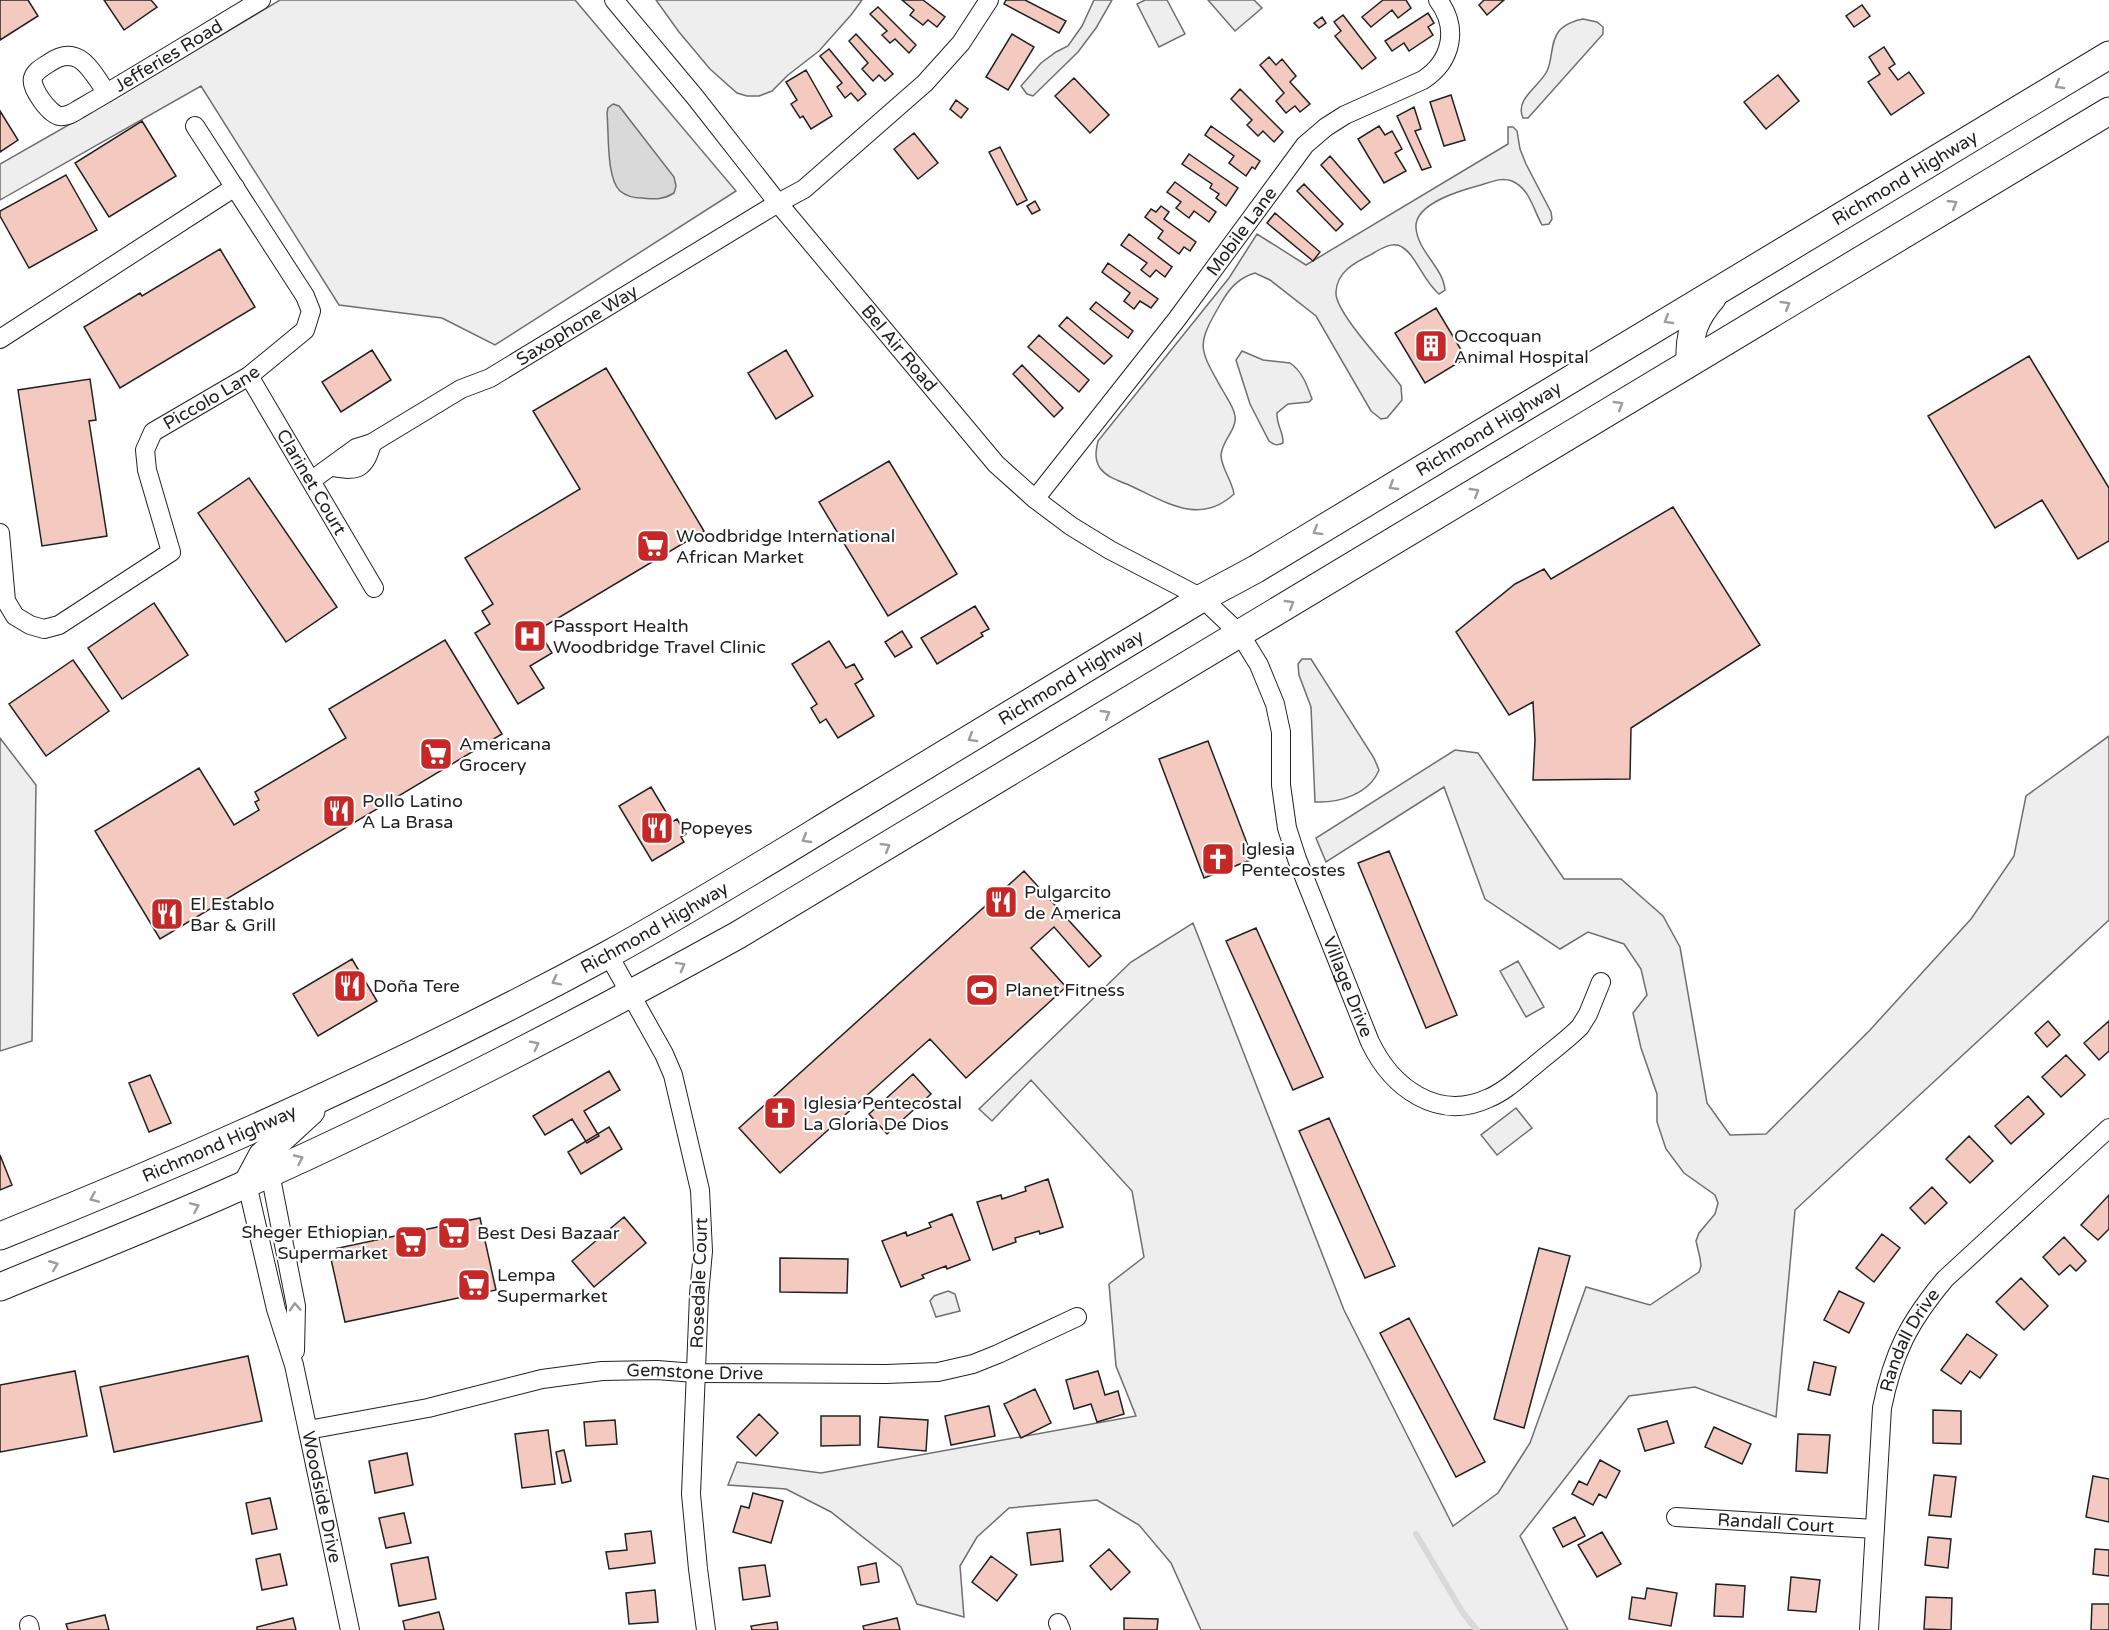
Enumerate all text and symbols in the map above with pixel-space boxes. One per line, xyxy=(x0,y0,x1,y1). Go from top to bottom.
street label: Jefferies Road xyxy=(110,15,227,97)
one-way arrow xyxy=(2055,78,2065,90)
street label: Richmond Highway xyxy=(1828,126,1982,230)
street label: Mobile Lane xyxy=(1201,183,1281,280)
one-way arrow xyxy=(1947,200,1957,212)
street label: Saxophone Way xyxy=(512,280,642,370)
street label: Bel Air Road xyxy=(857,300,942,396)
one-way arrow xyxy=(1780,300,1790,312)
one-way arrow xyxy=(1664,312,1674,324)
place label: Occoquan Animal Hospital xyxy=(1454,325,1589,368)
building icon: Occoquan Animal Hospital xyxy=(1413,328,1449,364)
street label: Piccolo Lane xyxy=(159,361,264,435)
street label: Richmond Highway xyxy=(1412,376,1566,481)
one-way arrow xyxy=(1613,401,1623,413)
street label: Clarinet Court xyxy=(272,425,351,539)
one-way arrow xyxy=(1389,478,1399,490)
one-way arrow xyxy=(1469,488,1479,500)
one-way arrow xyxy=(1313,524,1323,536)
place label: Woodbridge International African Market xyxy=(676,525,895,568)
supermarket icon: Woodbridge International African Market xyxy=(635,528,671,564)
one-way arrow xyxy=(1284,599,1294,611)
place label: Passport Health Woodbridge Travel Clinic xyxy=(553,615,766,658)
hospital icon: Passport Health Woodbridge Travel Clinic xyxy=(512,618,548,654)
street label: Richmond Highway xyxy=(994,625,1148,730)
one-way arrow xyxy=(1100,710,1110,722)
one-way arrow xyxy=(968,730,978,742)
place label: Americana Grocery xyxy=(459,733,551,776)
supermarket icon: Americana Grocery xyxy=(418,736,454,772)
place label: Pollo Latino A La Brasa xyxy=(362,790,463,833)
restaurant icon: Pollo Latino A La Brasa xyxy=(321,793,357,829)
restaurant icon: Popeyes xyxy=(639,810,675,846)
place label: Popeyes xyxy=(680,817,753,839)
one-way arrow xyxy=(802,831,812,843)
place label: Iglesia Pentecostes xyxy=(1241,838,1345,881)
church icon: Iglesia Pentecostes xyxy=(1200,841,1236,877)
one-way arrow xyxy=(880,843,890,855)
street label: Richmond Highway xyxy=(577,877,732,978)
place label: Pulgarcito de America xyxy=(1024,881,1121,924)
restaurant icon: Pulgarcito de America xyxy=(983,884,1019,920)
place label: El Establo Bar & Grill xyxy=(190,893,276,936)
restaurant icon: El Establo Bar & Grill xyxy=(149,896,185,932)
street label: Village Drive xyxy=(1318,933,1378,1040)
one-way arrow xyxy=(675,962,686,973)
restaurant icon: Doña Tere xyxy=(332,968,368,1004)
sports icon: Planet Fitness xyxy=(964,972,1000,1008)
one-way arrow xyxy=(552,974,562,985)
place label: Doña Tere xyxy=(373,975,460,997)
place label: Planet Fitness xyxy=(1005,979,1125,1001)
one-way arrow xyxy=(529,1041,539,1052)
place label: Iglesia Pentecostal La Gloria De Dios xyxy=(803,1092,962,1135)
church icon: Iglesia Pentecostal La Gloria De Dios xyxy=(762,1095,798,1131)
street label: Richmond Highway xyxy=(139,1100,300,1187)
one-way arrow xyxy=(293,1155,304,1167)
one-way arrow xyxy=(89,1191,100,1203)
one-way arrow xyxy=(189,1202,200,1214)
supermarket icon: Best Desi Bazaar xyxy=(436,1215,472,1251)
street label: Rosedale Court xyxy=(686,1217,712,1349)
place label: Sheger Ethiopian Supermarket xyxy=(241,1221,388,1264)
place label: Best Desi Bazaar xyxy=(477,1222,620,1244)
supermarket icon: Sheger Ethiopian Supermarket xyxy=(393,1224,429,1260)
one-way arrow xyxy=(48,1260,59,1272)
place label: Lempa Supermarket xyxy=(497,1264,608,1307)
supermarket icon: Lempa Supermarket xyxy=(456,1267,492,1303)
street label: Randall Drive xyxy=(1875,1284,1944,1394)
one-way arrow xyxy=(289,1302,302,1311)
street label: Gemstone Drive xyxy=(626,1359,763,1384)
street label: Woodside Drive xyxy=(297,1429,347,1565)
street label: Randall Court xyxy=(1717,1509,1835,1538)

